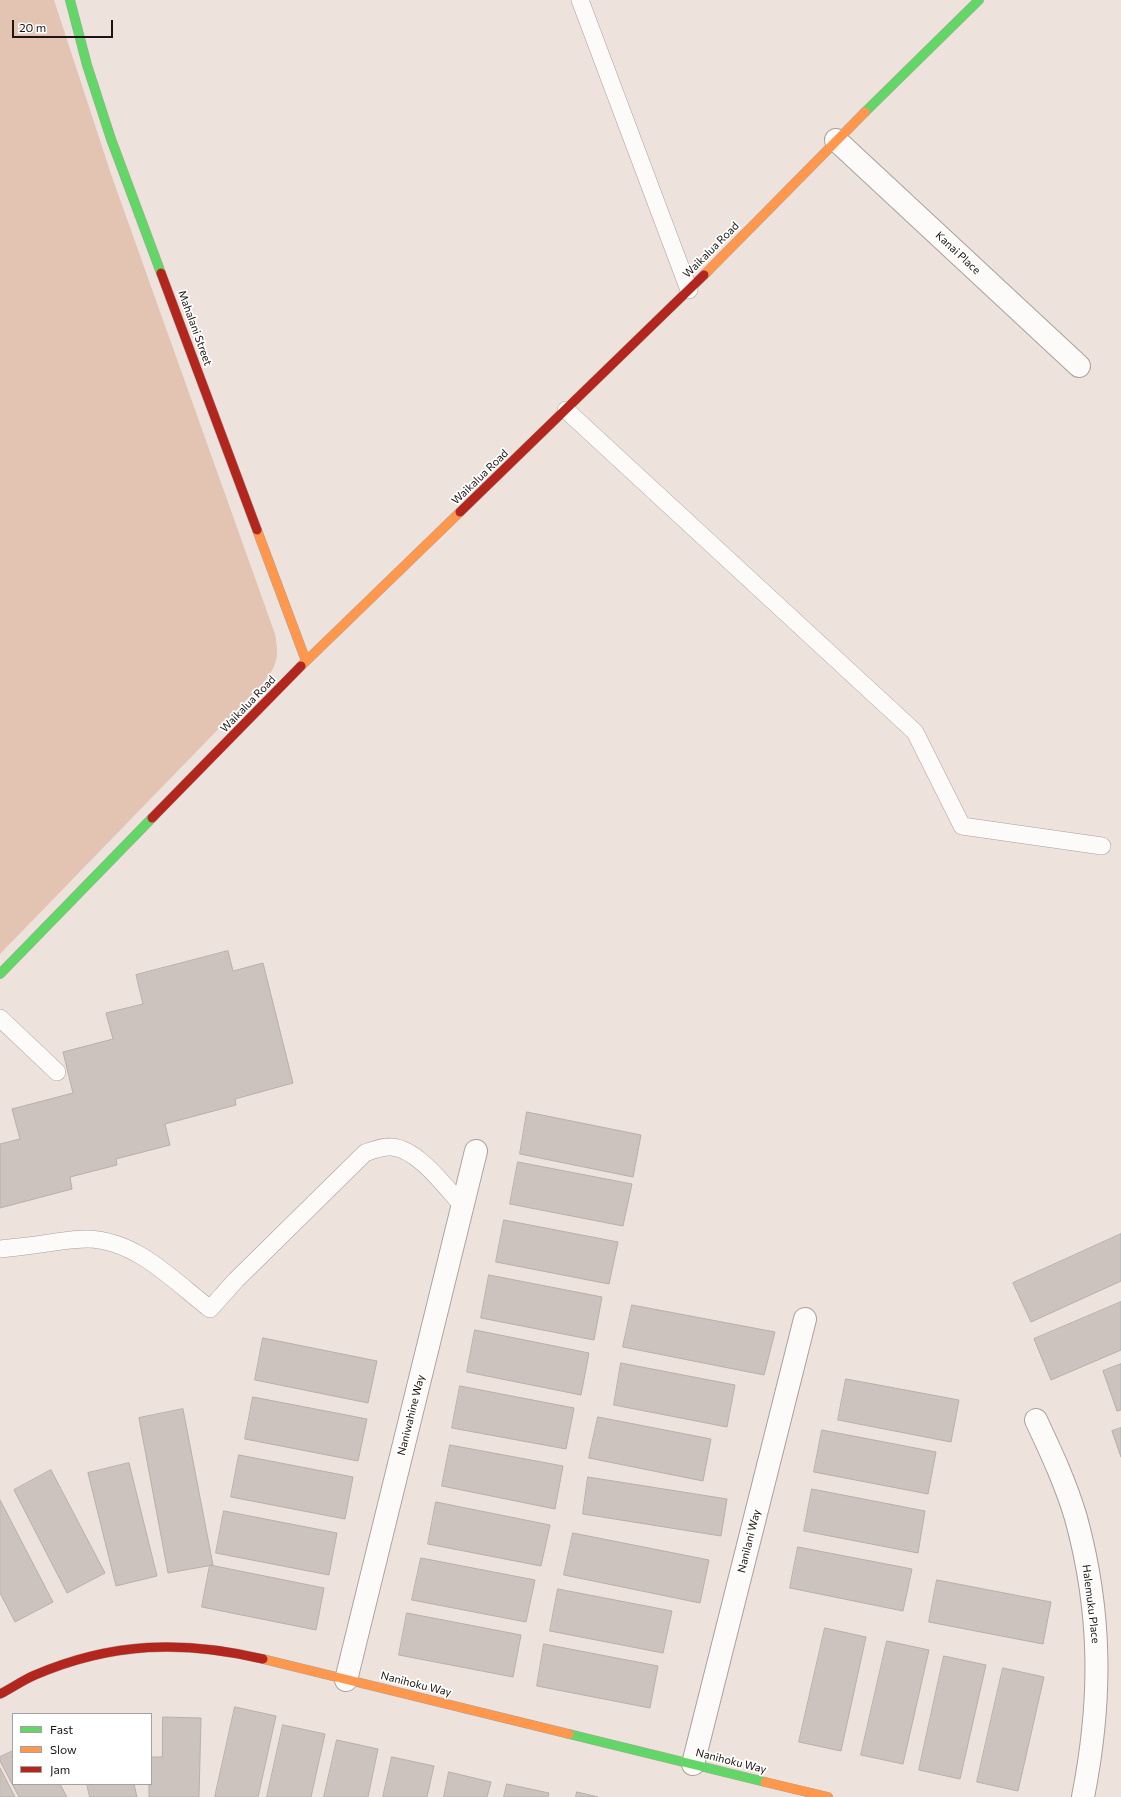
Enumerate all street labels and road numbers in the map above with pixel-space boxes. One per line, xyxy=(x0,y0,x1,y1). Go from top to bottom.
street label: Waikalua Road xyxy=(680,219,742,281)
street label: Kanai Place xyxy=(933,229,983,277)
street label: Mahalani Street xyxy=(175,289,215,367)
street label: Waikalua Road xyxy=(449,447,511,507)
street label: Waikalua Road xyxy=(218,673,278,735)
street label: Naniwahine Way xyxy=(395,1373,427,1457)
street label: Nanilani Way xyxy=(735,1508,763,1574)
street label: Halemuku Place xyxy=(1080,1564,1102,1644)
street label: Nanihoku Way xyxy=(379,1669,453,1699)
street label: Nanihoku Way xyxy=(694,1746,768,1776)

